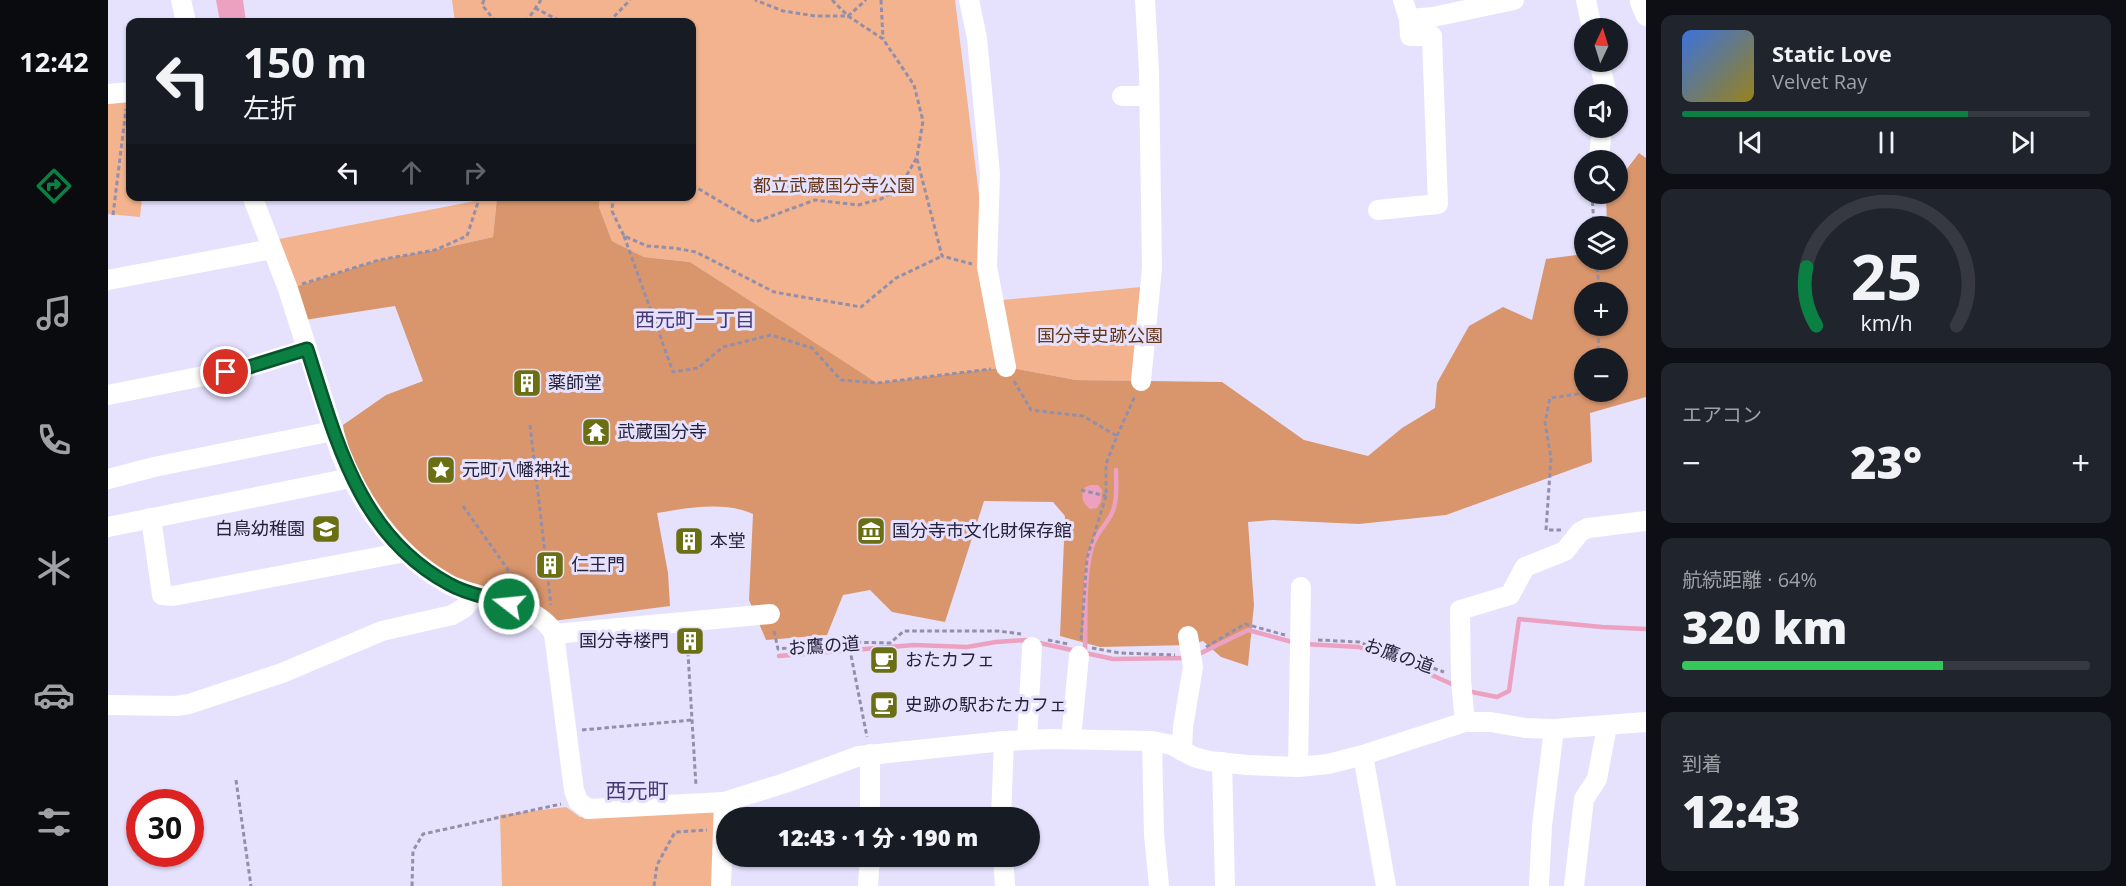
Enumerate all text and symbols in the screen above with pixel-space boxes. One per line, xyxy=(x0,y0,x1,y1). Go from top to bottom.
north arrow xyxy=(1574,18,1628,72)
map controls xyxy=(1574,18,1628,402)
text: 150 m xyxy=(243,33,367,90)
text: Static Love xyxy=(1772,38,1892,68)
icon: left xyxy=(144,42,222,120)
text: 12:42 xyxy=(19,43,89,80)
text: Velvet Ray xyxy=(1772,68,1867,95)
button: sound xyxy=(1574,84,1628,138)
text: 左折 xyxy=(243,89,297,126)
icon: previous xyxy=(1734,126,1767,159)
icon: pause xyxy=(1870,126,1903,159)
icon: next xyxy=(2006,126,2039,159)
button: search xyxy=(1574,150,1628,204)
icon: left xyxy=(332,156,365,189)
icon: ahead xyxy=(395,156,428,189)
icon: right xyxy=(458,156,491,189)
icon: directions xyxy=(33,165,75,207)
park label: 都立武蔵国分寺公園 xyxy=(753,173,915,197)
button: layers xyxy=(1574,216,1628,270)
text: 25 xyxy=(1850,233,1922,318)
button: + xyxy=(1574,282,1628,336)
icon: music xyxy=(33,292,75,334)
district label: 西元町一丁目 xyxy=(635,306,755,333)
text: km/h xyxy=(1860,308,1912,337)
park label: 国分寺史跡公園 xyxy=(1037,323,1163,347)
pin xyxy=(200,346,251,397)
button: − xyxy=(1574,348,1628,402)
icon: arrive xyxy=(209,355,242,388)
building icon: 薬師堂 xyxy=(511,367,543,399)
place label: 薬師堂 xyxy=(548,370,602,394)
text: エアコン xyxy=(1682,401,1762,428)
temple icon: 武蔵国分寺 xyxy=(580,416,612,448)
icon: phone xyxy=(33,419,75,461)
place label: 武蔵国分寺 xyxy=(617,419,707,443)
text: 23° xyxy=(1850,431,1922,492)
text: − xyxy=(1682,440,1701,485)
text: + xyxy=(2071,440,2090,485)
place icon: 元町八幡神社 xyxy=(425,454,457,486)
place label: 元町八幡神社 xyxy=(462,457,570,481)
school or university icon: 白鳥幼稚園 xyxy=(310,513,342,545)
museum icon: 国分寺市文化財保存館 xyxy=(855,515,887,547)
place label: 白鳥幼稚園 xyxy=(215,516,305,540)
place label: 国分寺市文化財保存館 xyxy=(892,518,1072,542)
building icon: 本堂 xyxy=(673,525,705,557)
place label: 本堂 xyxy=(710,528,746,552)
icon: climate xyxy=(33,547,75,589)
building icon: 仁王門 xyxy=(534,549,566,581)
place label: 仁王門 xyxy=(571,552,625,576)
text: 航続距離 · 64% xyxy=(1682,566,1817,593)
position arrow xyxy=(477,572,541,636)
text: 320 km xyxy=(1682,596,1847,657)
building icon: 国分寺楼門 xyxy=(674,625,706,657)
place label: 国分寺楼門 xyxy=(579,628,669,652)
street label: お鷹の道 xyxy=(787,631,861,659)
street label: お鷹の道 xyxy=(1361,632,1437,678)
cafe icon: おたカフェ xyxy=(868,644,900,676)
place label: おたカフェ xyxy=(905,647,995,671)
icon: car xyxy=(33,674,75,716)
cafe icon: 史跡の駅おたカフェ xyxy=(868,689,900,721)
place label: 史跡の駅おたカフェ xyxy=(905,692,1067,716)
text: 到着 xyxy=(1682,750,1722,777)
district label: 西元町 xyxy=(606,776,669,804)
text: 12:43 xyxy=(1682,780,1800,841)
speed limit sign: 30 xyxy=(126,789,204,867)
icon: filters xyxy=(33,801,75,843)
text: 12:43 · 1 分 · 190 m xyxy=(778,822,978,852)

